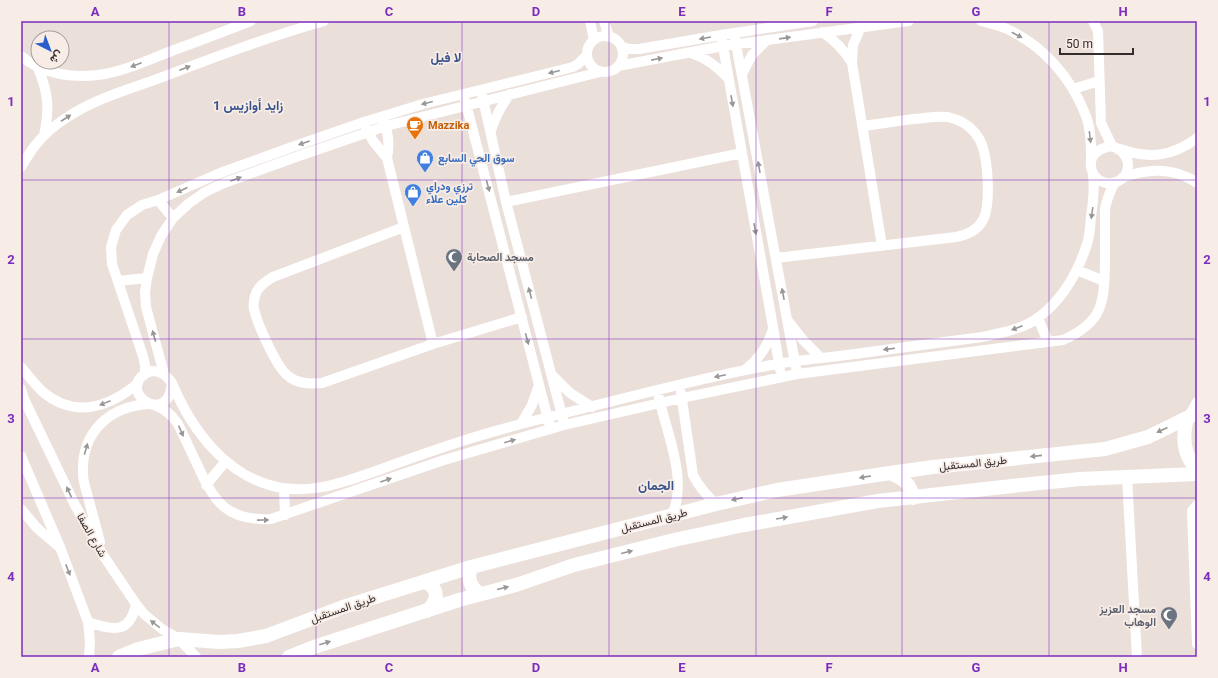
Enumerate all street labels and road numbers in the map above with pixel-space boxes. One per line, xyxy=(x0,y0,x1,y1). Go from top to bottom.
street label: طريق المستقبل xyxy=(938,453,1008,474)
street label: طريق المستقبل xyxy=(619,506,689,535)
street label: شارع الصفا xyxy=(73,511,109,560)
street label: طريق المستقبل xyxy=(309,591,378,626)

